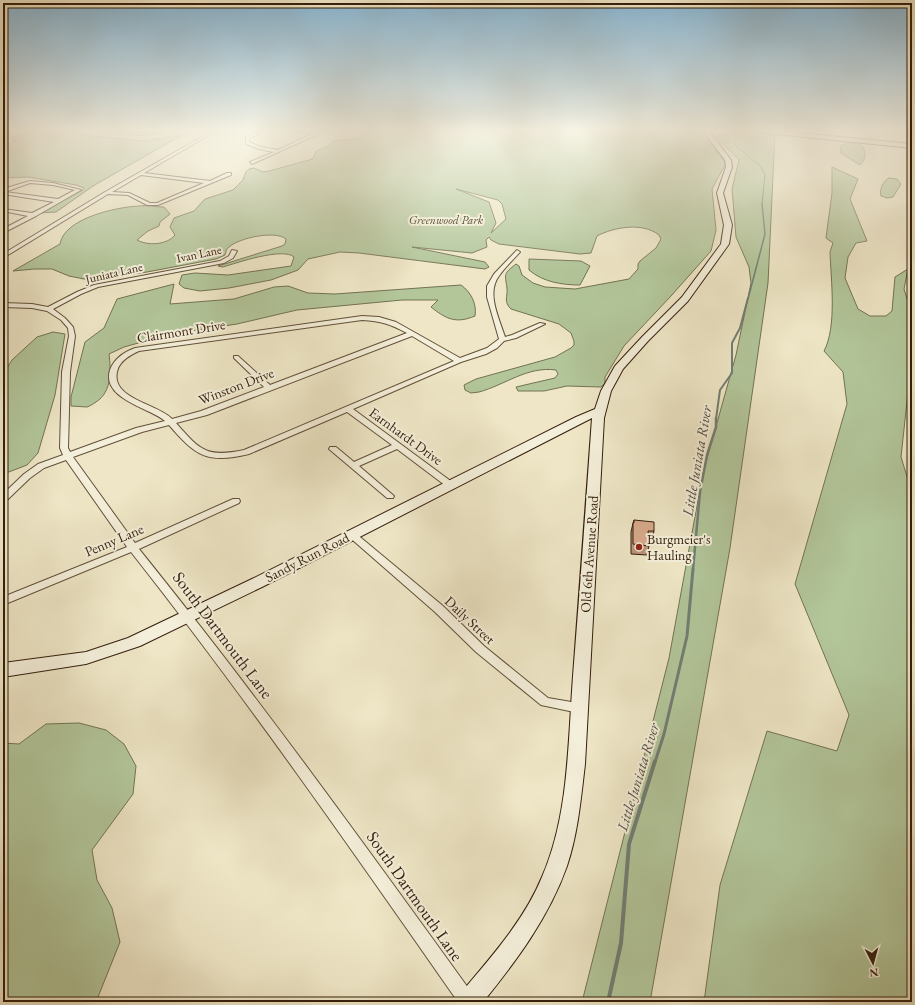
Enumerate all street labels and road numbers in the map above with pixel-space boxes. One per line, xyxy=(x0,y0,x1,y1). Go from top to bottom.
street label: Ivan Lane xyxy=(175,241,223,267)
street label: Juniata Lane xyxy=(83,259,144,288)
street label: Clairmont Drive xyxy=(135,315,227,347)
street label: Winston Drive xyxy=(196,363,277,409)
street label: Earnhardt Drive xyxy=(366,403,447,469)
street label: Old 6th Avenue Road xyxy=(576,494,602,613)
street label: Penny Lane xyxy=(82,519,147,560)
street label: Sandy Run Road xyxy=(262,528,353,586)
street label: South Dartmouth Lane xyxy=(168,567,278,703)
street label: Daily Street xyxy=(441,592,499,648)
street label: South Dartmouth Lane xyxy=(362,827,468,966)

